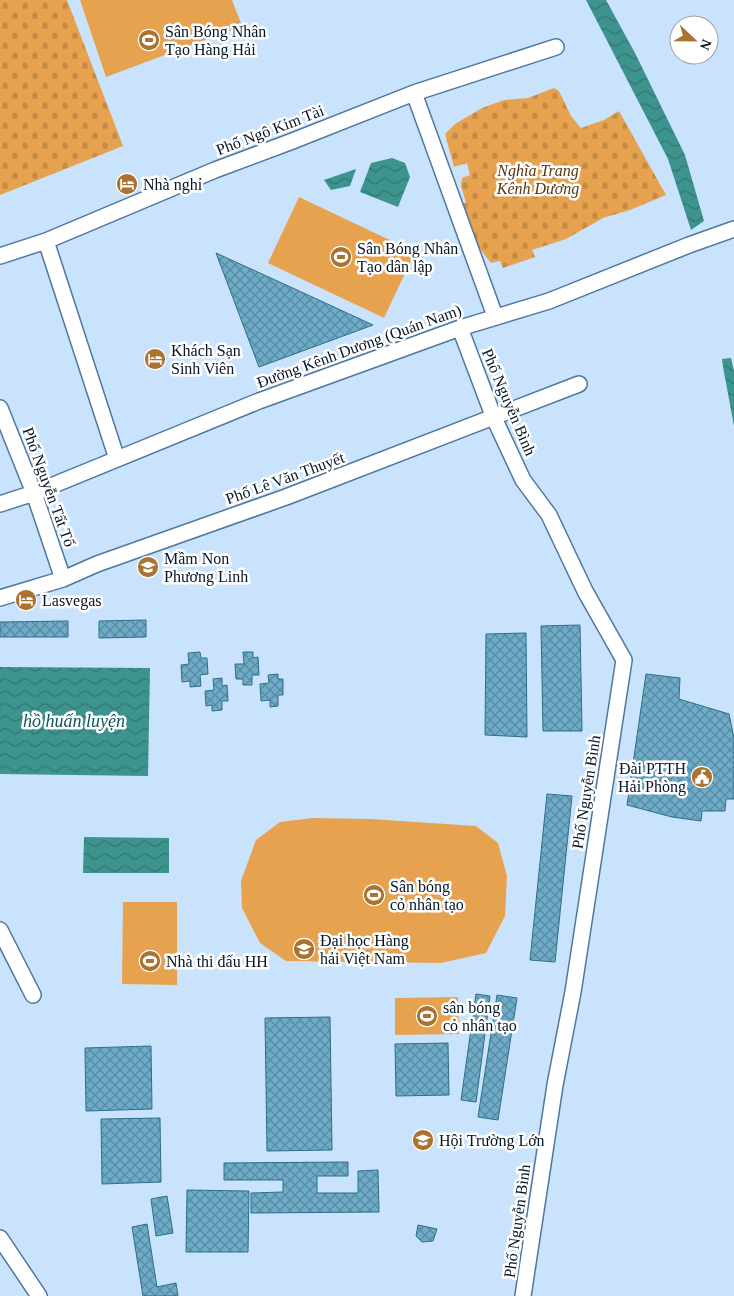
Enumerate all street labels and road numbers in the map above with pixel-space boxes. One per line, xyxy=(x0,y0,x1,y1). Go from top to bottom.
street label: Phố Ngô Kim Tài xyxy=(214,101,327,159)
street label: Đường Kênh Dương (Quán Nam) xyxy=(254,301,464,392)
street label: Phố Nguyễn Bình xyxy=(478,346,539,458)
street label: Phố Nguyễn Tất Tố xyxy=(19,425,79,549)
street label: Phố Lê Văn Thuyết xyxy=(223,448,348,508)
street label: Phố Nguyễn Bình xyxy=(569,734,604,850)
street label: Phố Nguyễn Bình xyxy=(501,1163,534,1279)

